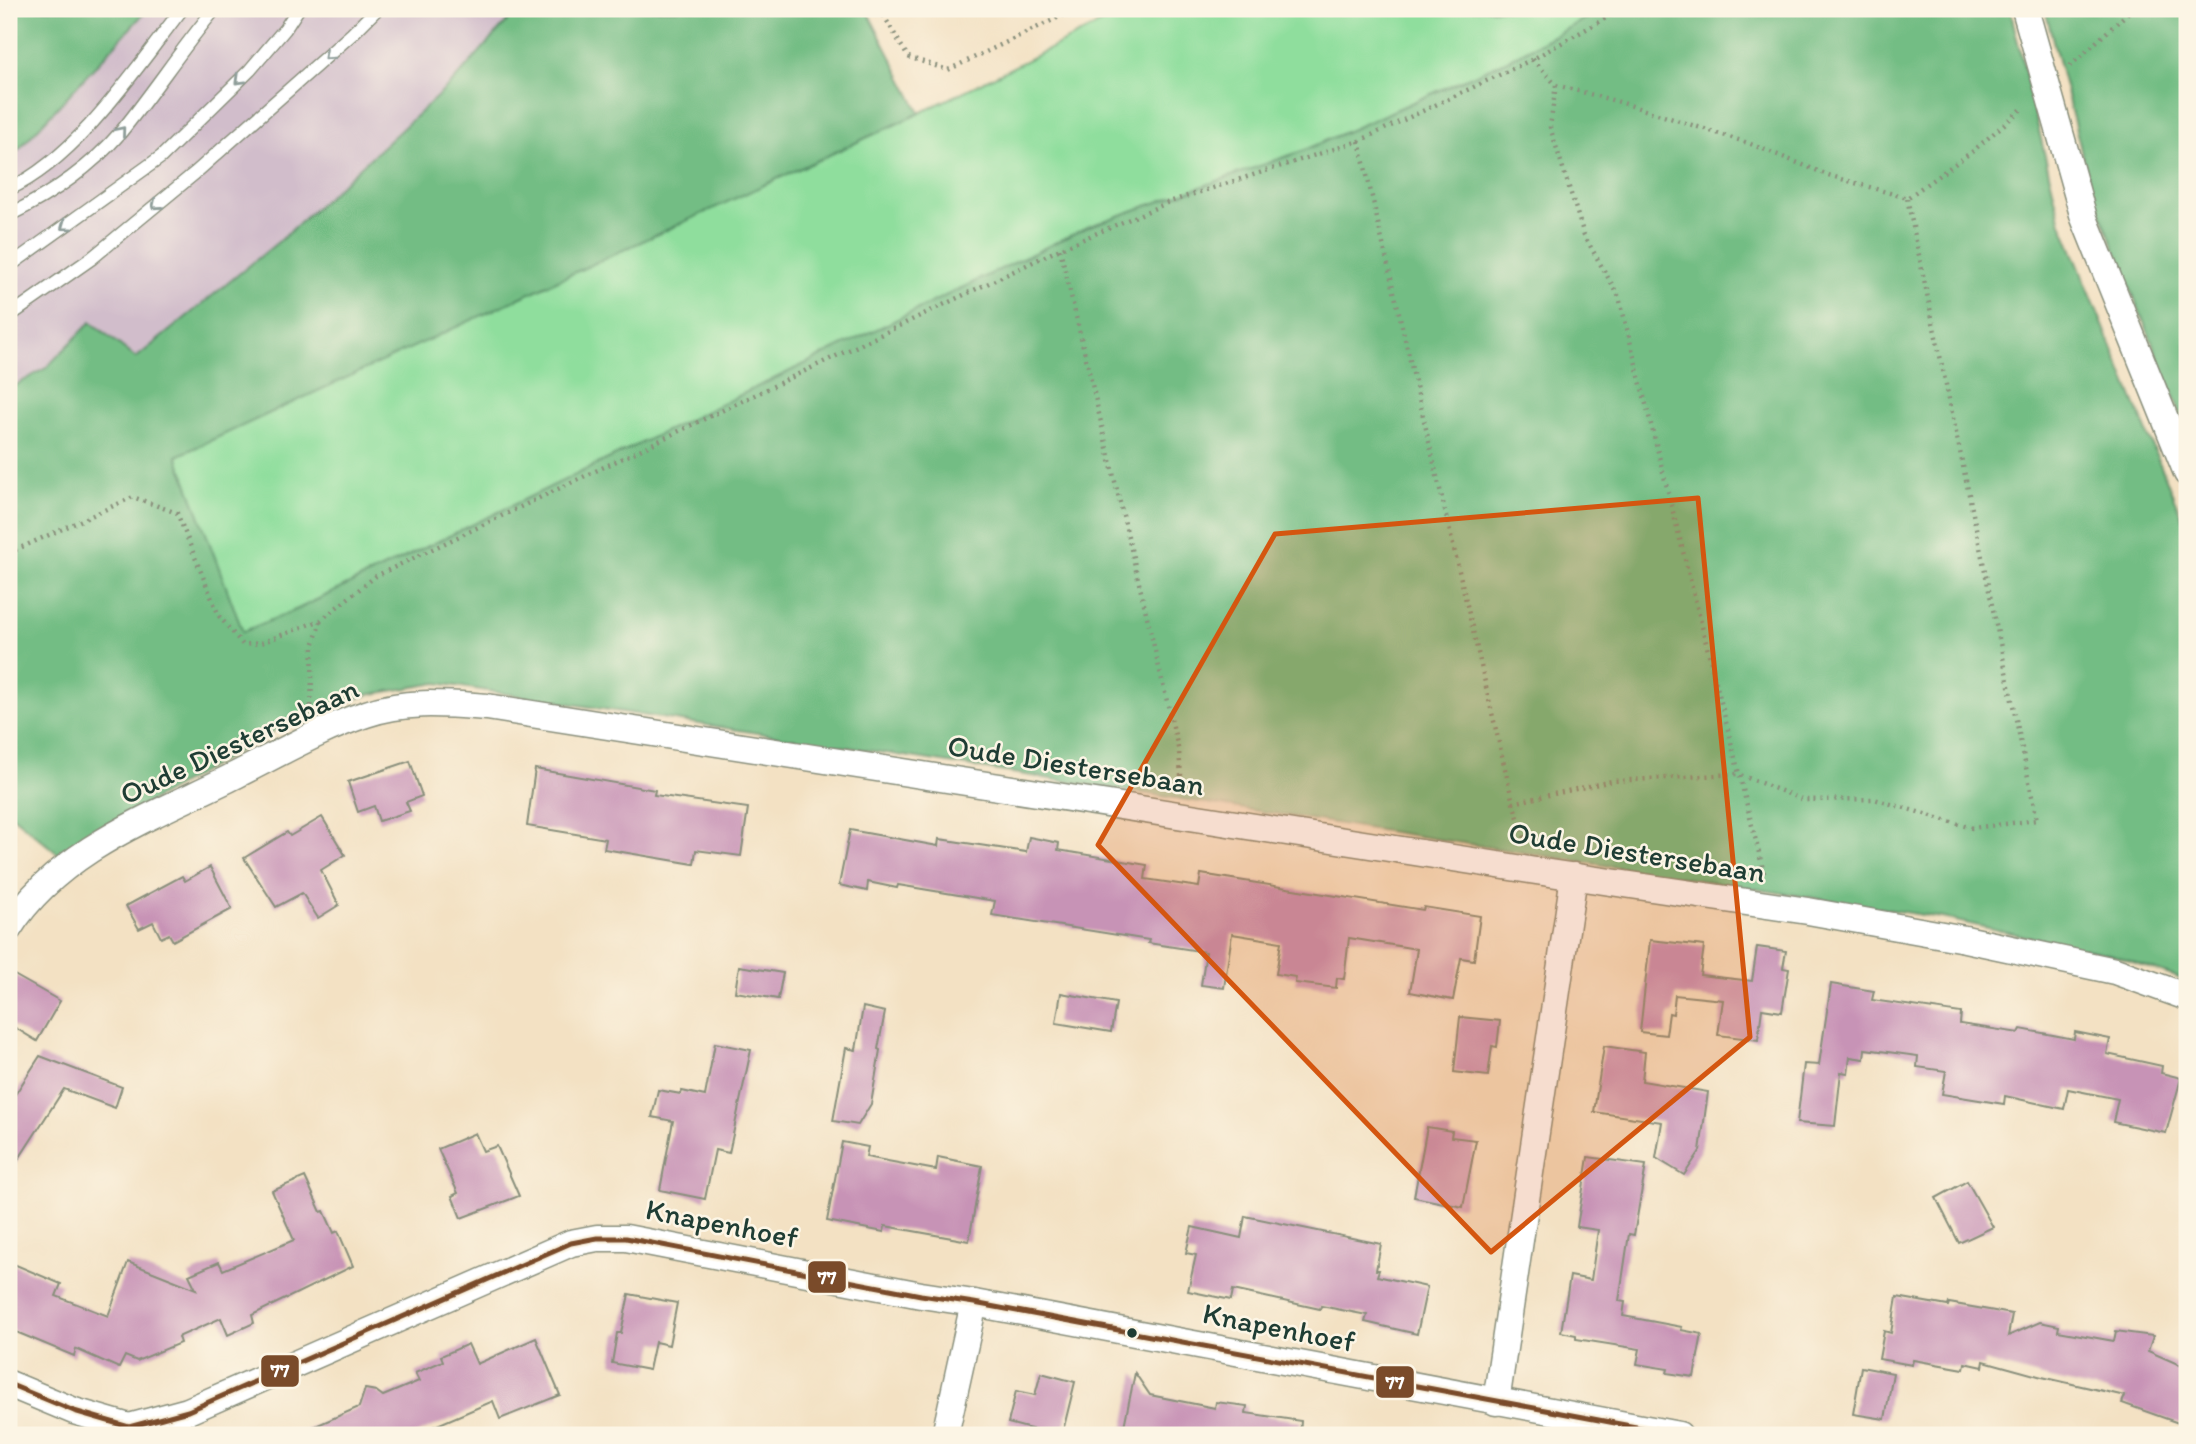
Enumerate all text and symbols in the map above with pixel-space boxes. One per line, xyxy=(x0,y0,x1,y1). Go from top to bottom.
one-way arrow xyxy=(323,48,336,60)
one-way arrow xyxy=(235,72,248,85)
one-way arrow xyxy=(113,126,125,139)
one-way arrow xyxy=(151,197,164,209)
one-way arrow xyxy=(60,218,73,230)
street label: Oude Diestersebaan xyxy=(114,669,364,813)
street label: Oude Diestersebaan xyxy=(945,726,1207,804)
street label: Oude Diestersebaan xyxy=(1506,813,1768,891)
street label: Knapenhoef xyxy=(643,1190,801,1256)
line badge: 77 xyxy=(807,1260,847,1294)
text: 77 xyxy=(817,1266,837,1289)
street label: Knapenhoef xyxy=(1200,1294,1358,1360)
unlabelled marker xyxy=(1125,1326,1139,1340)
line badge: 77 xyxy=(260,1354,300,1388)
text: 77 xyxy=(270,1359,290,1382)
line badge: 77 xyxy=(1375,1365,1415,1399)
text: 77 xyxy=(1385,1371,1405,1394)

